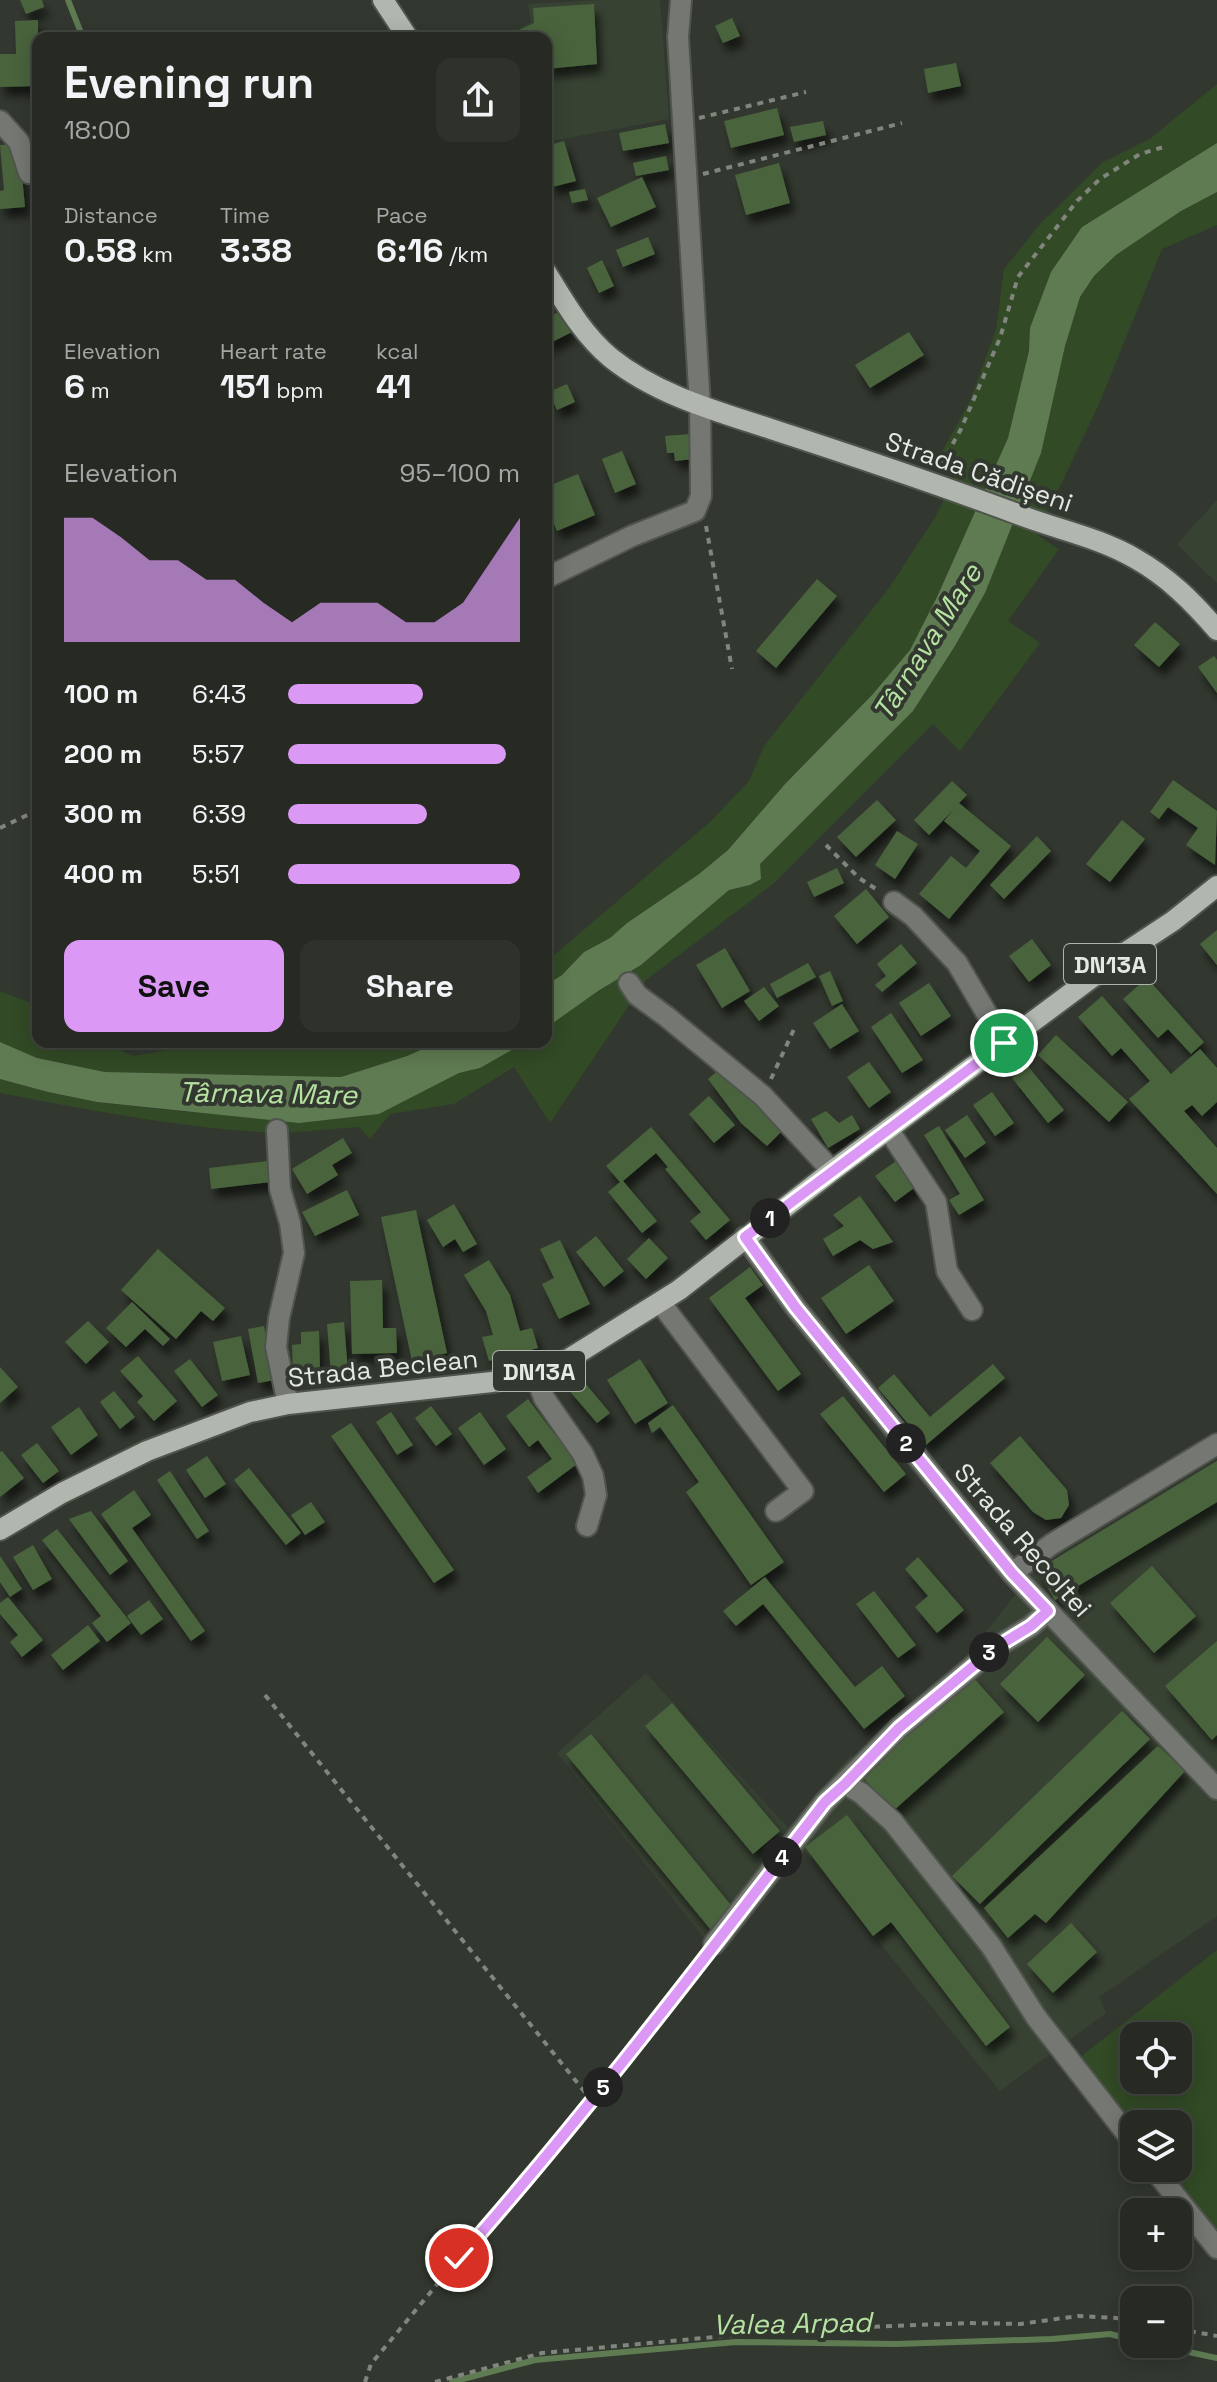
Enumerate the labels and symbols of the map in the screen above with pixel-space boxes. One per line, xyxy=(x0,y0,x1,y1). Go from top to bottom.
street label: Strada Cădișeni xyxy=(881,424,1077,520)
water label: Târnava Mare xyxy=(865,556,990,727)
road number: DN13A xyxy=(1064,944,1156,984)
pin xyxy=(970,1009,1038,1077)
water label: Târnava Mare xyxy=(179,1073,359,1113)
pin: 1 xyxy=(750,1198,790,1238)
street label: Strada Beclean xyxy=(286,1341,480,1395)
road number: DN13A xyxy=(493,1351,585,1391)
pin: 2 xyxy=(886,1423,926,1463)
street label: Strada Recoltei xyxy=(947,1456,1099,1624)
pin: 3 xyxy=(969,1632,1009,1672)
pin: 4 xyxy=(762,1837,802,1877)
pin: 5 xyxy=(583,2067,623,2107)
pin xyxy=(425,2224,493,2292)
water label: Valea Arpad xyxy=(712,2304,875,2342)

